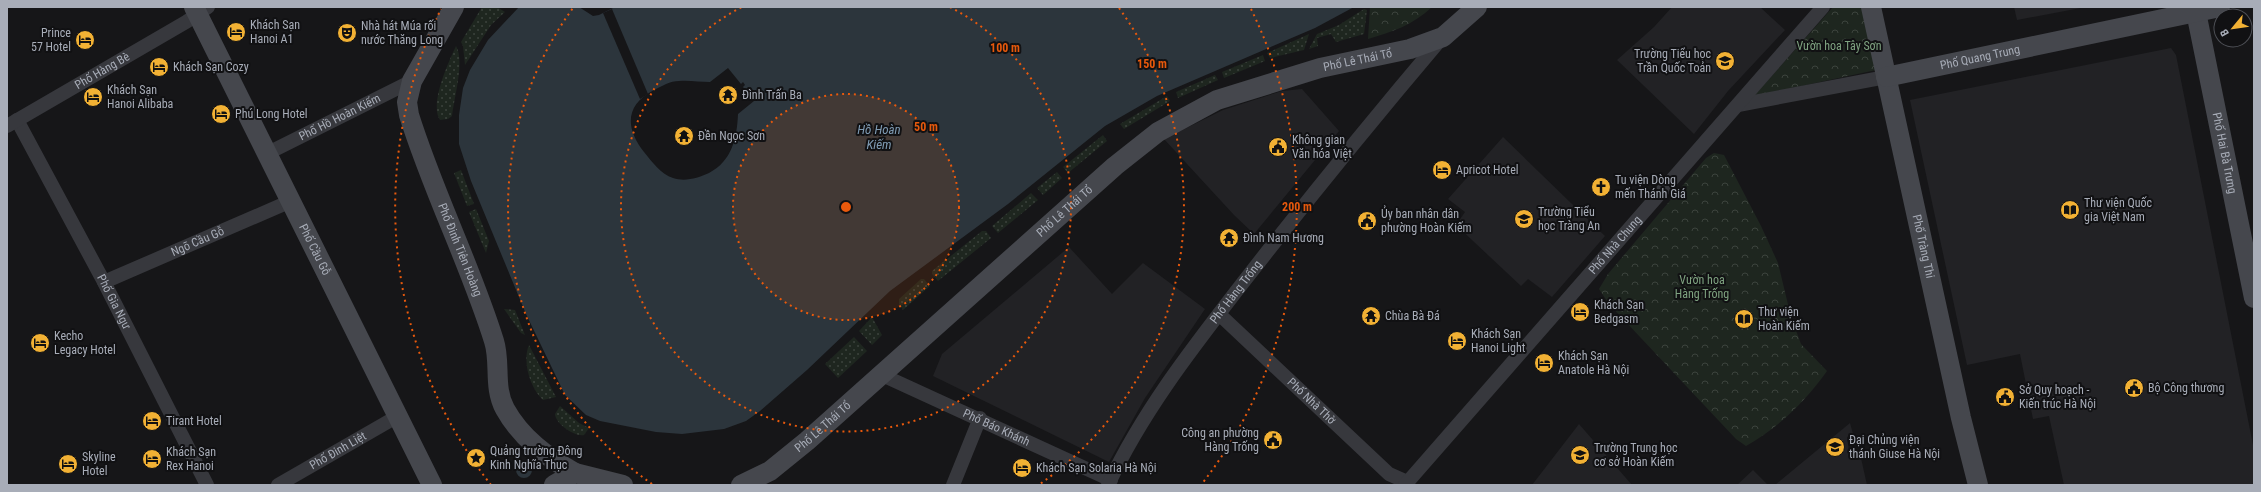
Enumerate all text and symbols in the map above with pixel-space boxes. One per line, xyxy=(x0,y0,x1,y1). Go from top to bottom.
north arrow xyxy=(2213,8,2253,48)
place label: Khách Sạn Hanoi A1 xyxy=(250,18,300,46)
place label: Nhà hát Múa rối nước Thăng Long xyxy=(361,19,443,47)
hotel icon: Khách Sạn Hanoi A1 xyxy=(225,21,247,43)
theatre icon: Nhà hát Múa rối nước Thăng Long xyxy=(336,22,358,44)
place label: Prince 57 Hotel xyxy=(31,26,71,54)
text: B xyxy=(2218,27,2232,38)
hotel icon: Prince 57 Hotel xyxy=(74,29,96,51)
park label: Vườn hoa Tây Sơn xyxy=(1797,39,1882,53)
text: 100 m xyxy=(990,41,1020,55)
street label: Phố Quang Trung xyxy=(1939,42,2021,72)
street label: Phố Lê Thái Tổ xyxy=(1322,46,1393,74)
place label: Trường Tiểu học Trần Quốc Toản xyxy=(1634,47,1711,75)
street label: Phố Hàng Bè xyxy=(72,49,132,92)
school or university icon: Trường Tiểu học Trần Quốc Toản xyxy=(1714,50,1736,72)
hotel icon: Khách Sạn Cozy xyxy=(148,56,170,78)
text: 150 m xyxy=(1137,57,1167,71)
place label: Khách Sạn Cozy xyxy=(173,60,249,74)
place label: Khách Sạn Hanoi Alibaba xyxy=(107,83,174,111)
temple icon: Đình Trấn Ba xyxy=(717,84,739,106)
hotel icon: Khách Sạn Hanoi Alibaba xyxy=(82,86,104,108)
place label: Đình Trấn Ba xyxy=(742,88,802,102)
street label: Phố Hồ Hoàn Kiếm xyxy=(296,91,383,143)
hotel icon: Phú Long Hotel xyxy=(210,103,232,125)
place label: Phú Long Hotel xyxy=(235,107,308,121)
street label: Phố Hai Bà Trưng xyxy=(2210,111,2240,195)
text: 50 m xyxy=(914,120,938,134)
water label: Hồ Hoàn Kiếm xyxy=(857,122,901,152)
temple icon: Đền Ngọc Sơn xyxy=(673,125,695,147)
place label: Đền Ngọc Sơn xyxy=(698,129,765,143)
place label: Không gian Văn hóa Việt xyxy=(1292,133,1352,161)
public building icon: Không gian Văn hóa Việt xyxy=(1267,136,1289,158)
hotel icon: Apricot Hotel xyxy=(1431,159,1453,181)
place label: Apricot Hotel xyxy=(1456,163,1519,177)
place label: Tu viện Dòng mến Thánh Giá xyxy=(1615,173,1686,201)
church icon: Tu viện Dòng mến Thánh Giá xyxy=(1590,176,1612,198)
street label: Phố Lê Thái Tổ xyxy=(1034,183,1095,240)
place label: Thư viện Quốc gia Việt Nam xyxy=(2084,196,2153,224)
library icon: Thư viện Quốc gia Việt Nam xyxy=(2059,199,2081,221)
centre of rings xyxy=(839,200,853,214)
text: 200 m xyxy=(1282,200,1312,214)
street label: Phố Đinh Tiên Hoàng xyxy=(435,201,485,298)
place label: Ủy ban nhân dân phường Hoàn Kiếm xyxy=(1381,205,1472,235)
place label: Trường Tiểu học Tràng An xyxy=(1538,205,1600,233)
school or university icon: Trường Tiểu học Tràng An xyxy=(1513,208,1535,230)
public building icon: Ủy ban nhân dân phường Hoàn Kiếm xyxy=(1356,210,1378,232)
street label: Phố Nhà Chung xyxy=(1586,213,1644,277)
street label: Phố Tràng Thi xyxy=(1910,213,1937,280)
street label: Phố Cầu Gỗ xyxy=(296,222,333,278)
street label: Ngõ Cầu Gỗ xyxy=(169,224,226,259)
temple icon: Đình Nam Hương xyxy=(1218,227,1240,249)
place label: Đình Nam Hương xyxy=(1243,231,1324,245)
street label: Phố Hàng Trống xyxy=(1207,258,1265,326)
street label: Phố Gia Ngư xyxy=(94,272,134,332)
park label: Vườn hoa Hàng Trống xyxy=(1675,273,1729,301)
place label: Khách Sạn Bedgasm xyxy=(1594,298,1644,326)
hotel icon: Khách Sạn Bedgasm xyxy=(1569,301,1591,323)
temple icon: Chùa Bà Đá xyxy=(1360,305,1382,327)
place label: Thư viện Hoàn Kiếm xyxy=(1758,305,1810,333)
library icon: Thư viện Hoàn Kiếm xyxy=(1733,308,1755,330)
place label: Chùa Bà Đá xyxy=(1385,309,1440,323)
place label: Khách Sạn Hanoi Light xyxy=(1471,327,1526,355)
place label: Kecho Legacy Hotel xyxy=(54,329,116,357)
hotel icon: Khách Sạn Hanoi Light xyxy=(1446,330,1468,352)
hotel icon: Kecho Legacy Hotel xyxy=(29,332,51,354)
place label: Khách Sạn Anatole Hà Nội xyxy=(1558,349,1629,377)
hotel icon: Khách Sạn Anatole Hà Nội xyxy=(1533,352,1555,374)
street label: Phố Nhà Thờ xyxy=(1285,375,1339,428)
public building icon: Bộ Công thương xyxy=(2123,377,2145,399)
place label: Bộ Công thương xyxy=(2148,381,2224,395)
place label: Sở Quy hoạch - Kiến trúc Hà Nội xyxy=(2019,383,2096,411)
public building icon: Sở Quy hoạch - Kiến trúc Hà Nội xyxy=(1994,386,2016,408)
street label: Phố Lê Thái Tổ xyxy=(792,398,854,455)
street label: Phố Báo Khánh xyxy=(961,406,1032,449)
hotel icon: Tirant Hotel xyxy=(141,410,163,432)
place label: Tirant Hotel xyxy=(166,414,222,428)
place label: Công an phường Hàng Trống xyxy=(1181,426,1259,454)
street label: Phố Đinh Liệt xyxy=(307,429,369,472)
public building icon: Công an phường Hàng Trống xyxy=(1262,429,1284,451)
place label: Đại Chủng viện thánh Giuse Hà Nội xyxy=(1849,433,1940,461)
school or university icon: Đại Chủng viện thánh Giuse Hà Nội xyxy=(1824,436,1846,458)
place label: Trường Trung học cơ sở Hoàn Kiếm xyxy=(1594,441,1678,469)
place label: Quảng trường Đông Kinh Nghĩa Thục xyxy=(490,444,582,472)
school or university icon: Trường Trung học cơ sở Hoàn Kiếm xyxy=(1569,444,1591,466)
place label: Khách Sạn Rex Hanoi xyxy=(166,445,216,473)
place icon: Quảng trường Đông Kinh Nghĩa Thục xyxy=(465,447,487,469)
hotel icon: Khách Sạn Rex Hanoi xyxy=(141,448,163,470)
place label: Skyline Hotel xyxy=(82,450,116,478)
hotel icon: Skyline Hotel xyxy=(57,453,79,475)
hotel icon: Khách Sạn Solaria Hà Nội xyxy=(1011,457,1033,479)
place label: Khách Sạn Solaria Hà Nội xyxy=(1036,461,1157,475)

